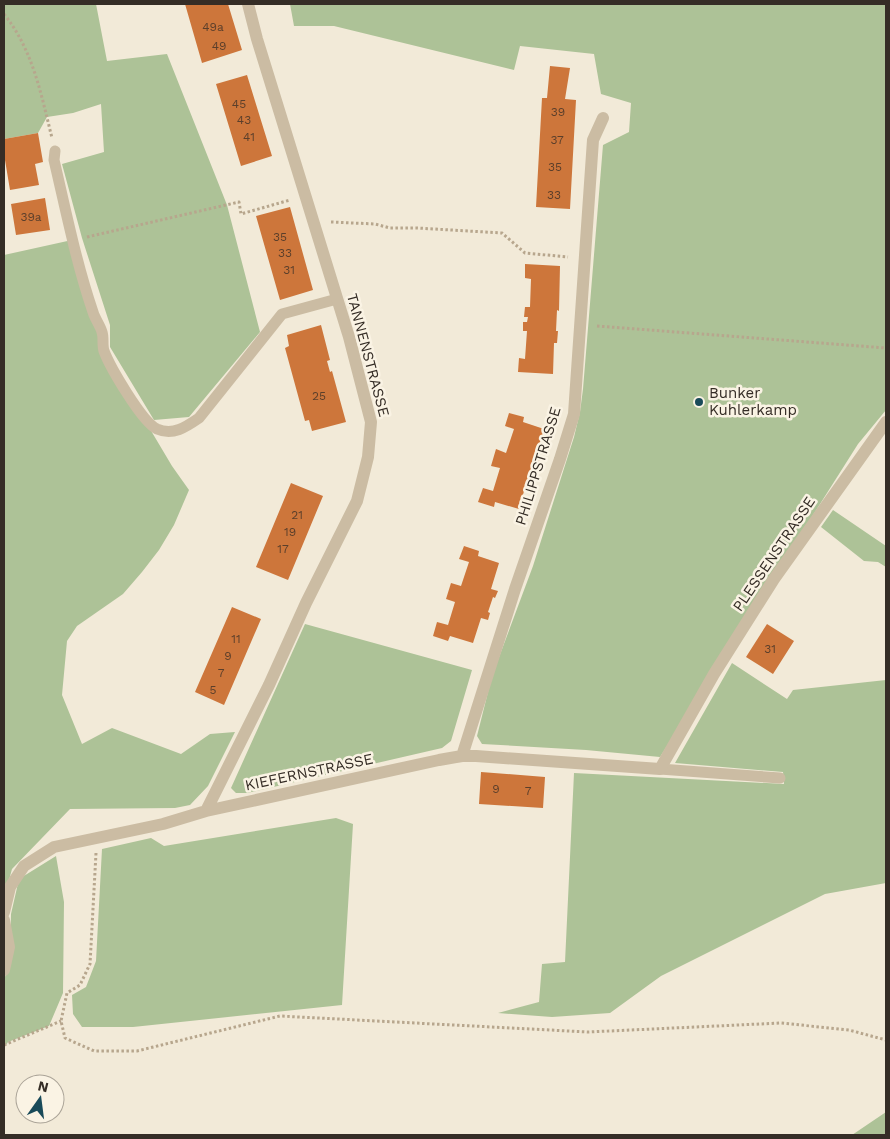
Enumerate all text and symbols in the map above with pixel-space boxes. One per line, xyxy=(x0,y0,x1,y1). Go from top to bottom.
house number: 49a xyxy=(202,20,224,34)
house number: 49 xyxy=(212,39,226,53)
house number: 45 xyxy=(232,97,246,111)
house number: 39 xyxy=(551,105,565,119)
house number: 43 xyxy=(237,113,251,127)
house number: 41 xyxy=(243,130,255,144)
house number: 37 xyxy=(550,133,564,147)
house number: 35 xyxy=(548,160,562,174)
house number: 33 xyxy=(547,188,561,202)
house number: 39a xyxy=(20,210,42,224)
house number: 35 xyxy=(273,230,287,244)
house number: 33 xyxy=(278,246,292,260)
house number: 31 xyxy=(283,263,295,277)
street label: TANNENSTRASSE xyxy=(343,291,393,419)
place label: Bunker Kuhlerkamp xyxy=(709,384,797,419)
house number: 25 xyxy=(312,389,326,403)
marker: Bunker Kuhlerkamp xyxy=(693,396,705,408)
street label: PHILIPPSTRASSE xyxy=(511,405,565,527)
street label: PLESSENSTRASSE xyxy=(729,493,819,615)
house number: 21 xyxy=(291,508,303,522)
house number: 19 xyxy=(284,525,296,539)
house number: 17 xyxy=(277,542,289,556)
house number: 11 xyxy=(231,632,241,646)
house number: 31 xyxy=(764,642,776,656)
house number: 9 xyxy=(224,649,232,663)
house number: 7 xyxy=(218,666,225,680)
house number: 5 xyxy=(210,683,217,697)
street label: KIEFERNSTRASSE xyxy=(243,750,375,794)
house number: 9 xyxy=(492,782,500,796)
house number: 7 xyxy=(525,784,532,798)
north arrow xyxy=(15,1074,65,1124)
text: N xyxy=(36,1077,50,1095)

